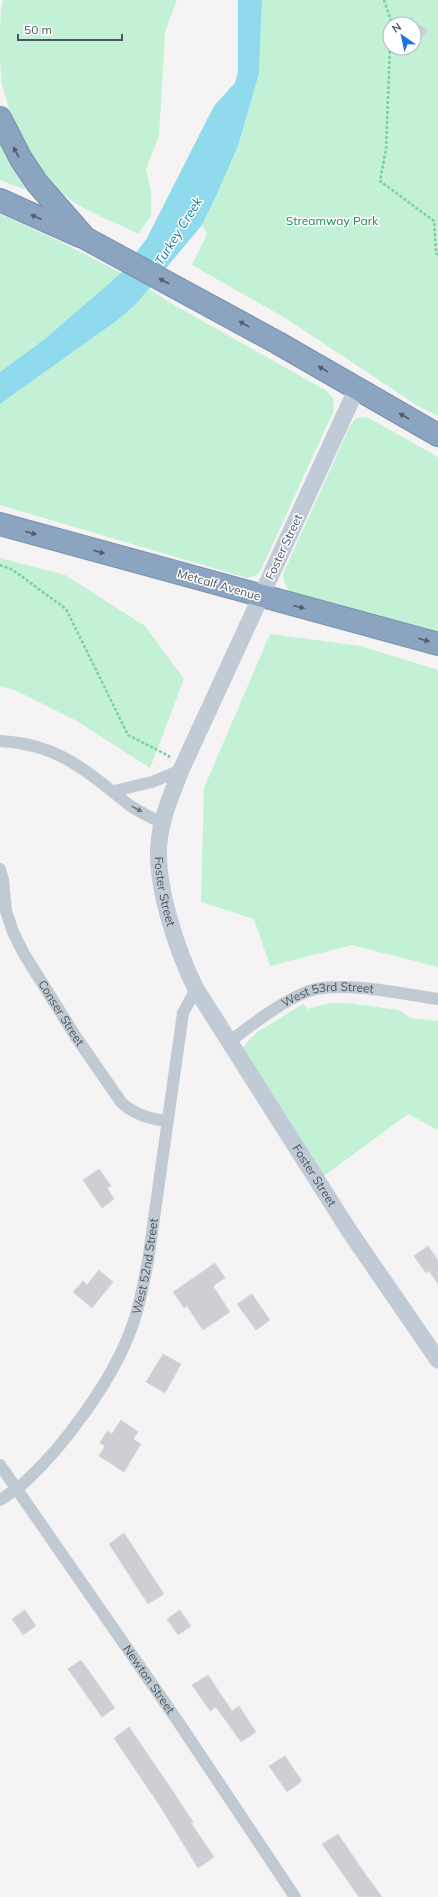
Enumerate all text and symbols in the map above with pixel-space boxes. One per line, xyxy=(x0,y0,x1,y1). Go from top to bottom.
scale bar xyxy=(18,16,122,42)
north arrow xyxy=(382,16,422,56)
text: N xyxy=(389,20,404,36)
text: 50 m xyxy=(24,22,52,37)
one-way arrow xyxy=(13,146,20,157)
water label: Turkey Creek xyxy=(151,194,205,268)
one-way arrow xyxy=(30,213,42,219)
park label: Streamway Park xyxy=(286,213,379,228)
one-way arrow xyxy=(159,278,170,284)
one-way arrow xyxy=(238,321,249,328)
one-way arrow xyxy=(317,366,329,373)
one-way arrow xyxy=(398,412,410,419)
street label: Foster Street xyxy=(262,512,305,582)
one-way arrow xyxy=(25,530,37,536)
one-way arrow xyxy=(93,549,105,555)
street label: Metcalf Avenue xyxy=(176,565,262,604)
one-way arrow xyxy=(293,604,305,610)
one-way arrow xyxy=(419,637,431,643)
one-way arrow xyxy=(131,806,143,813)
street label: Foster Street xyxy=(152,856,179,928)
street label: Conser Street xyxy=(35,977,88,1049)
street label: West 53rd Street xyxy=(279,979,375,1010)
street label: Foster Street xyxy=(289,1141,340,1209)
street label: West 52nd Street xyxy=(128,1217,161,1316)
street label: Newton Street xyxy=(120,1642,178,1716)

